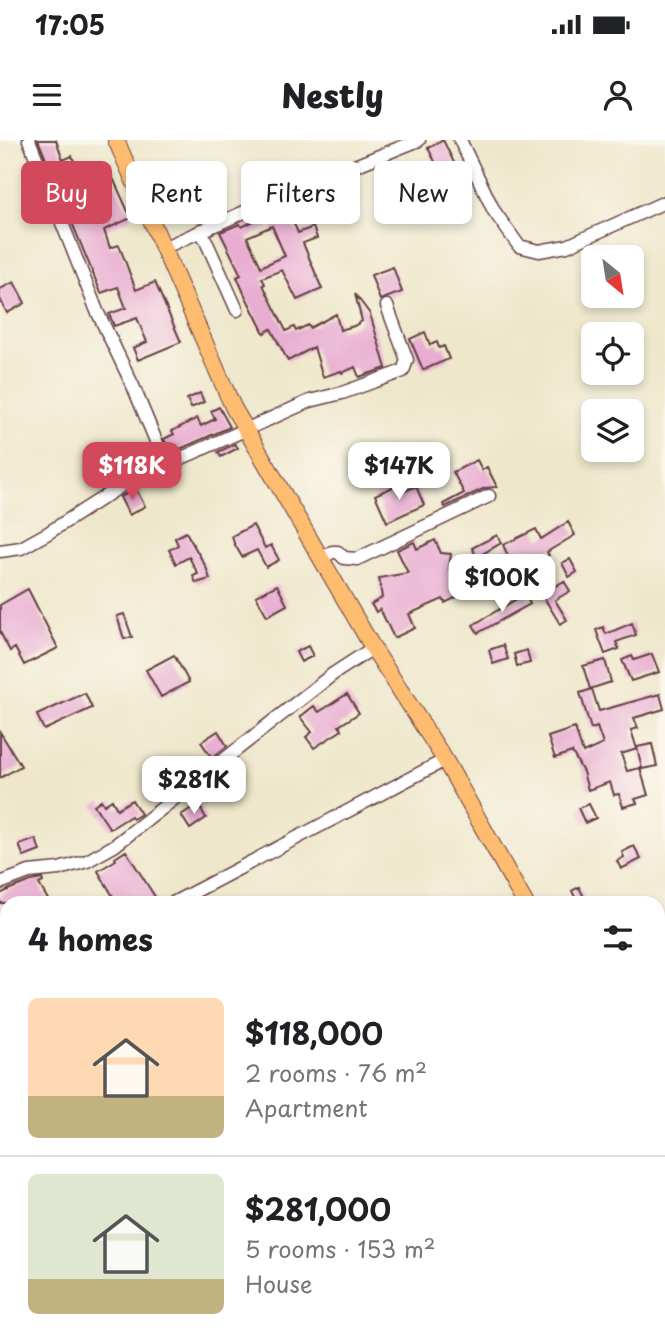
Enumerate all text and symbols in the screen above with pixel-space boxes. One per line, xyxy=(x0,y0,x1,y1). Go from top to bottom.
text: 17:05 xyxy=(35,5,105,44)
text: Nestly xyxy=(281,71,384,119)
icon: menu xyxy=(28,76,66,114)
icon: person xyxy=(599,76,637,114)
chip: Buy xyxy=(21,161,112,224)
chip: Rent xyxy=(126,161,227,224)
chip: Filters xyxy=(241,161,360,224)
chip: New xyxy=(374,161,472,224)
north arrow xyxy=(581,245,644,308)
map controls xyxy=(581,245,644,462)
button: locate xyxy=(581,322,644,385)
button: layers xyxy=(581,399,644,462)
pin: $118K xyxy=(83,442,181,502)
pin: $147K xyxy=(350,442,448,502)
text: $118K xyxy=(98,447,166,482)
text: $147K xyxy=(364,447,434,482)
pin: $100K xyxy=(453,554,551,614)
text: $100K xyxy=(464,559,540,594)
pin: $281K xyxy=(145,756,243,816)
text: $281K xyxy=(158,761,230,796)
text: 4 homes xyxy=(28,916,153,961)
icon: filters xyxy=(599,919,637,957)
text: $118,000 xyxy=(245,1010,383,1055)
icon: home xyxy=(84,1026,168,1110)
text: 2 rooms · 76 m² xyxy=(245,1055,427,1090)
text: Apartment xyxy=(245,1090,368,1125)
text: $281,000 xyxy=(245,1186,391,1231)
icon: home xyxy=(84,1202,168,1286)
text: 5 rooms · 153 m² xyxy=(245,1231,436,1266)
text: House xyxy=(245,1266,312,1301)

